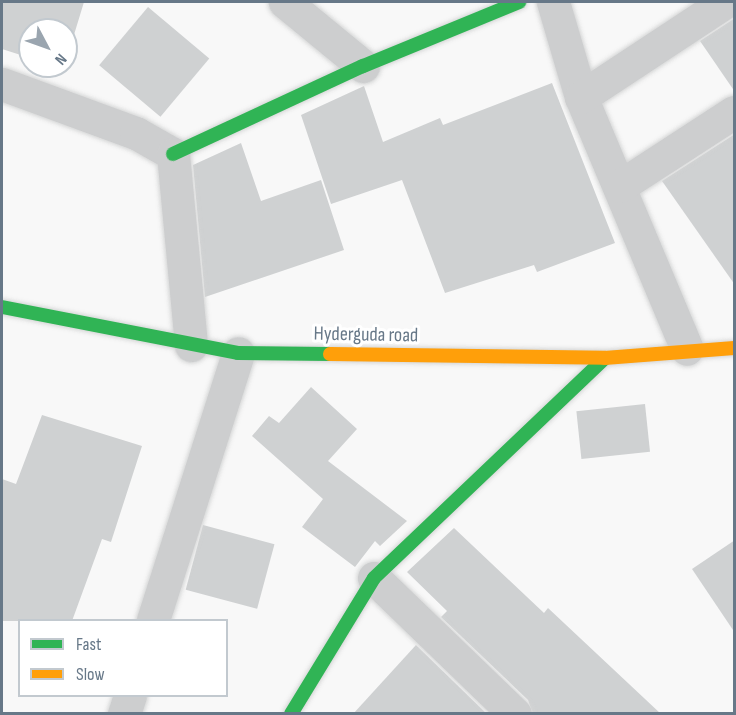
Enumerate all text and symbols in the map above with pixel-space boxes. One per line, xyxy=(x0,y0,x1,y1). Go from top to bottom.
north arrow xyxy=(18,18,78,78)
text: N xyxy=(50,49,70,68)
street label: Hyderguda road xyxy=(313,322,419,348)
legend xyxy=(18,619,228,697)
text: Fast xyxy=(76,634,101,655)
text: Slow xyxy=(76,664,105,685)

